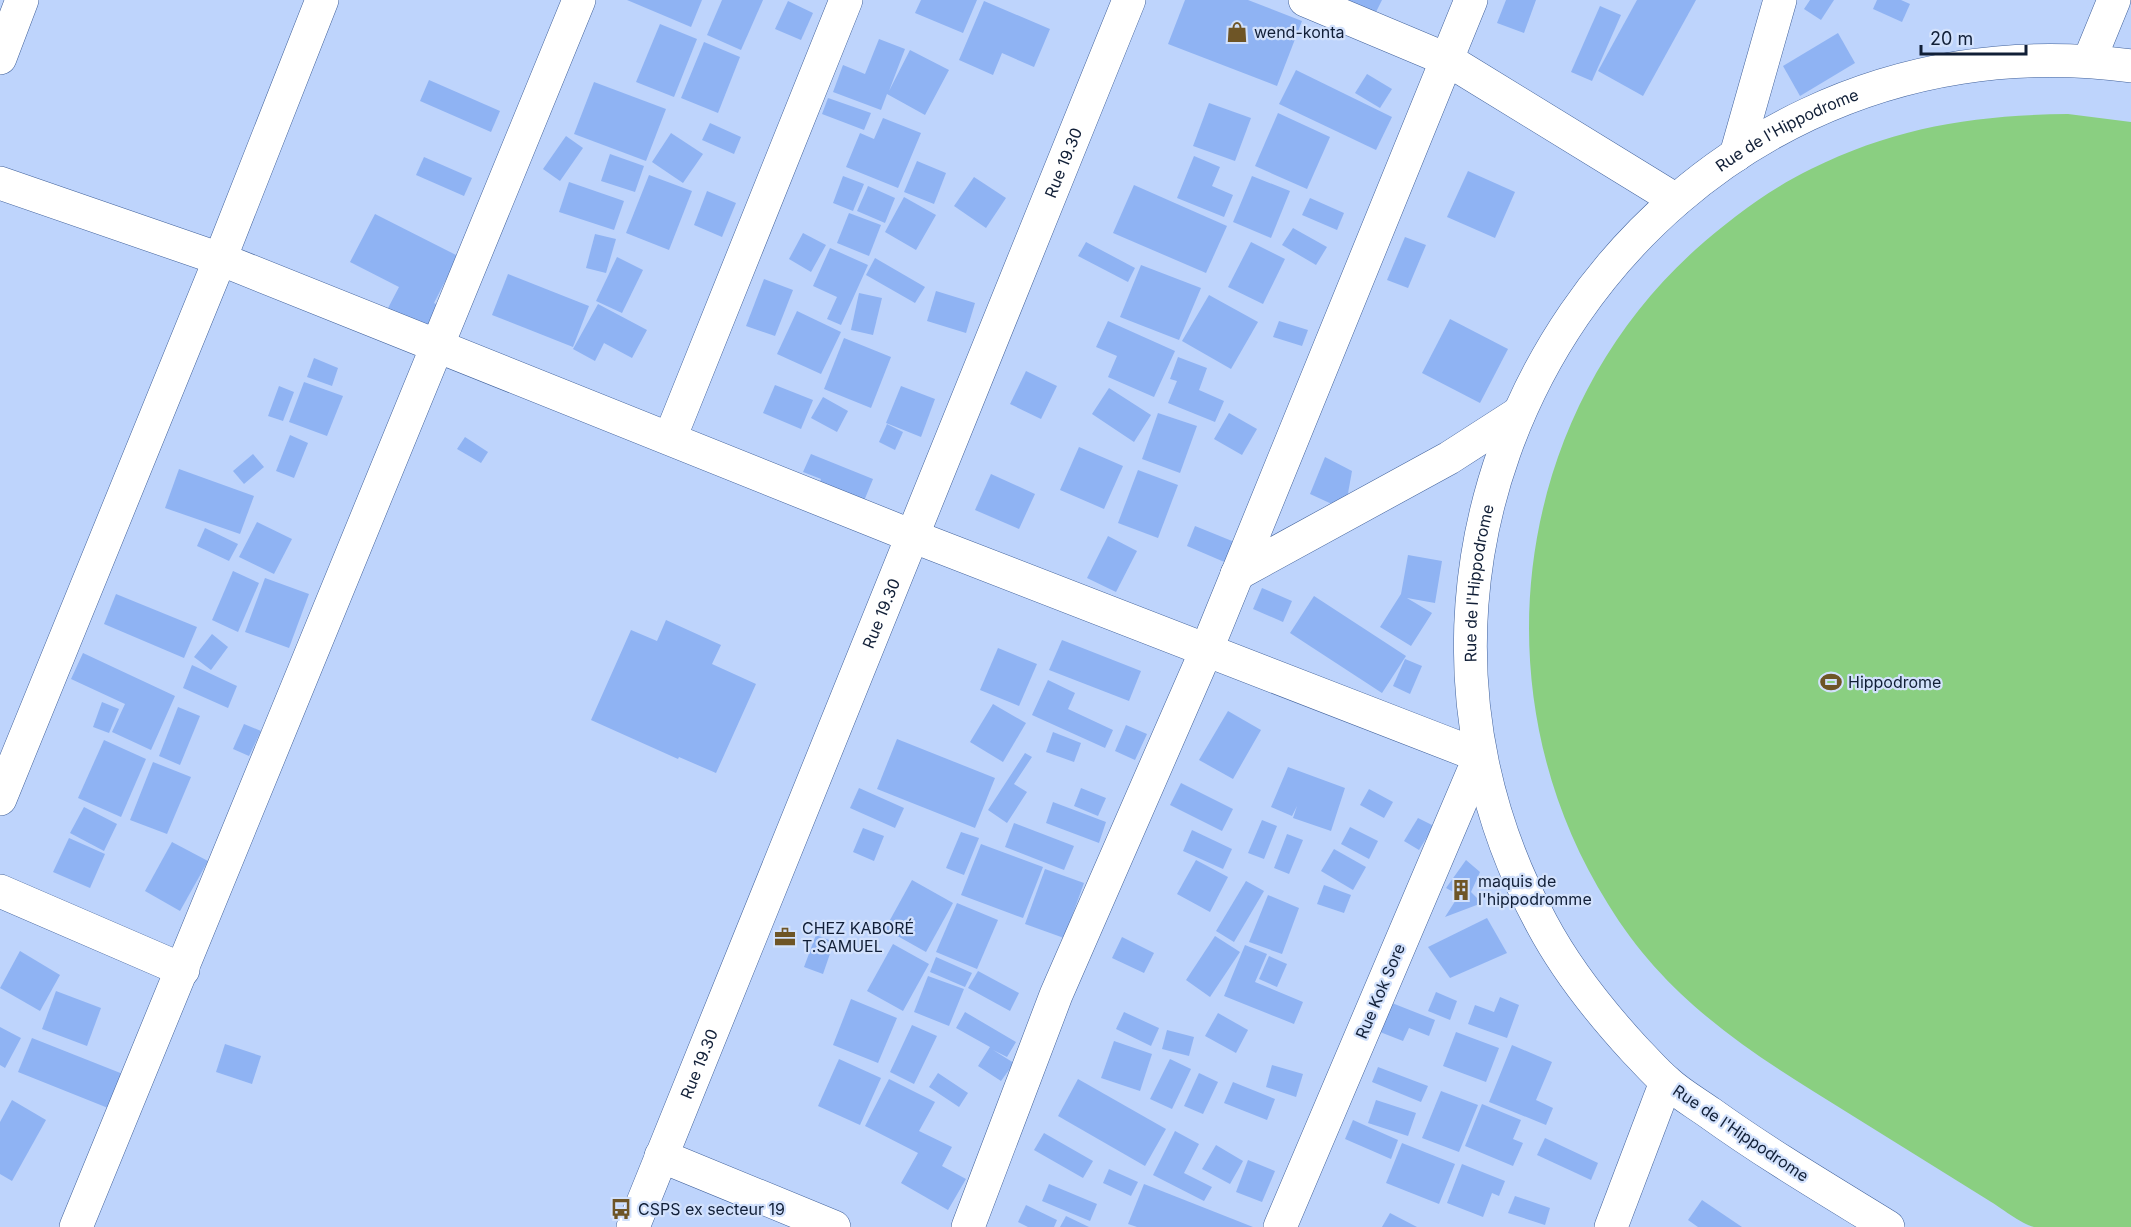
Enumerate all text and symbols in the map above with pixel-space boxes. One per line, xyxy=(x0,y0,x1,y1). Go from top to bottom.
scale bar xyxy=(1921,18,2026,56)
shop icon: wend-konta xyxy=(1225,20,1249,44)
place label: wend-konta xyxy=(1254,22,1345,42)
text: 20 m xyxy=(1930,28,1973,49)
street label: Rue de l'Hippodrome xyxy=(1711,84,1861,176)
street label: Rue 19.30 xyxy=(1040,125,1086,201)
street label: Rue de l'Hippodrome xyxy=(1460,502,1498,663)
street label: Rue 19.30 xyxy=(858,575,904,651)
sports icon: Hippodrome xyxy=(1819,670,1843,694)
place label: Hippodrome xyxy=(1848,672,1941,692)
place label: maquis de l'hippodromme xyxy=(1478,871,1592,909)
building icon: maquis de l'hippodromme xyxy=(1449,878,1473,902)
place label: CHEZ KABORÉ T.SAMUEL xyxy=(802,918,914,956)
office icon: CHEZ KABORÉ T.SAMUEL xyxy=(773,925,797,949)
street label: Rue Kok Sore xyxy=(1351,940,1409,1042)
street label: Rue 19.30 xyxy=(676,1026,722,1102)
street label: Rue de l'Hippodrome xyxy=(1669,1080,1813,1186)
bus stop icon: CSPS ex secteur 19 xyxy=(609,1197,633,1221)
place label: CSPS ex secteur 19 xyxy=(638,1199,785,1219)

